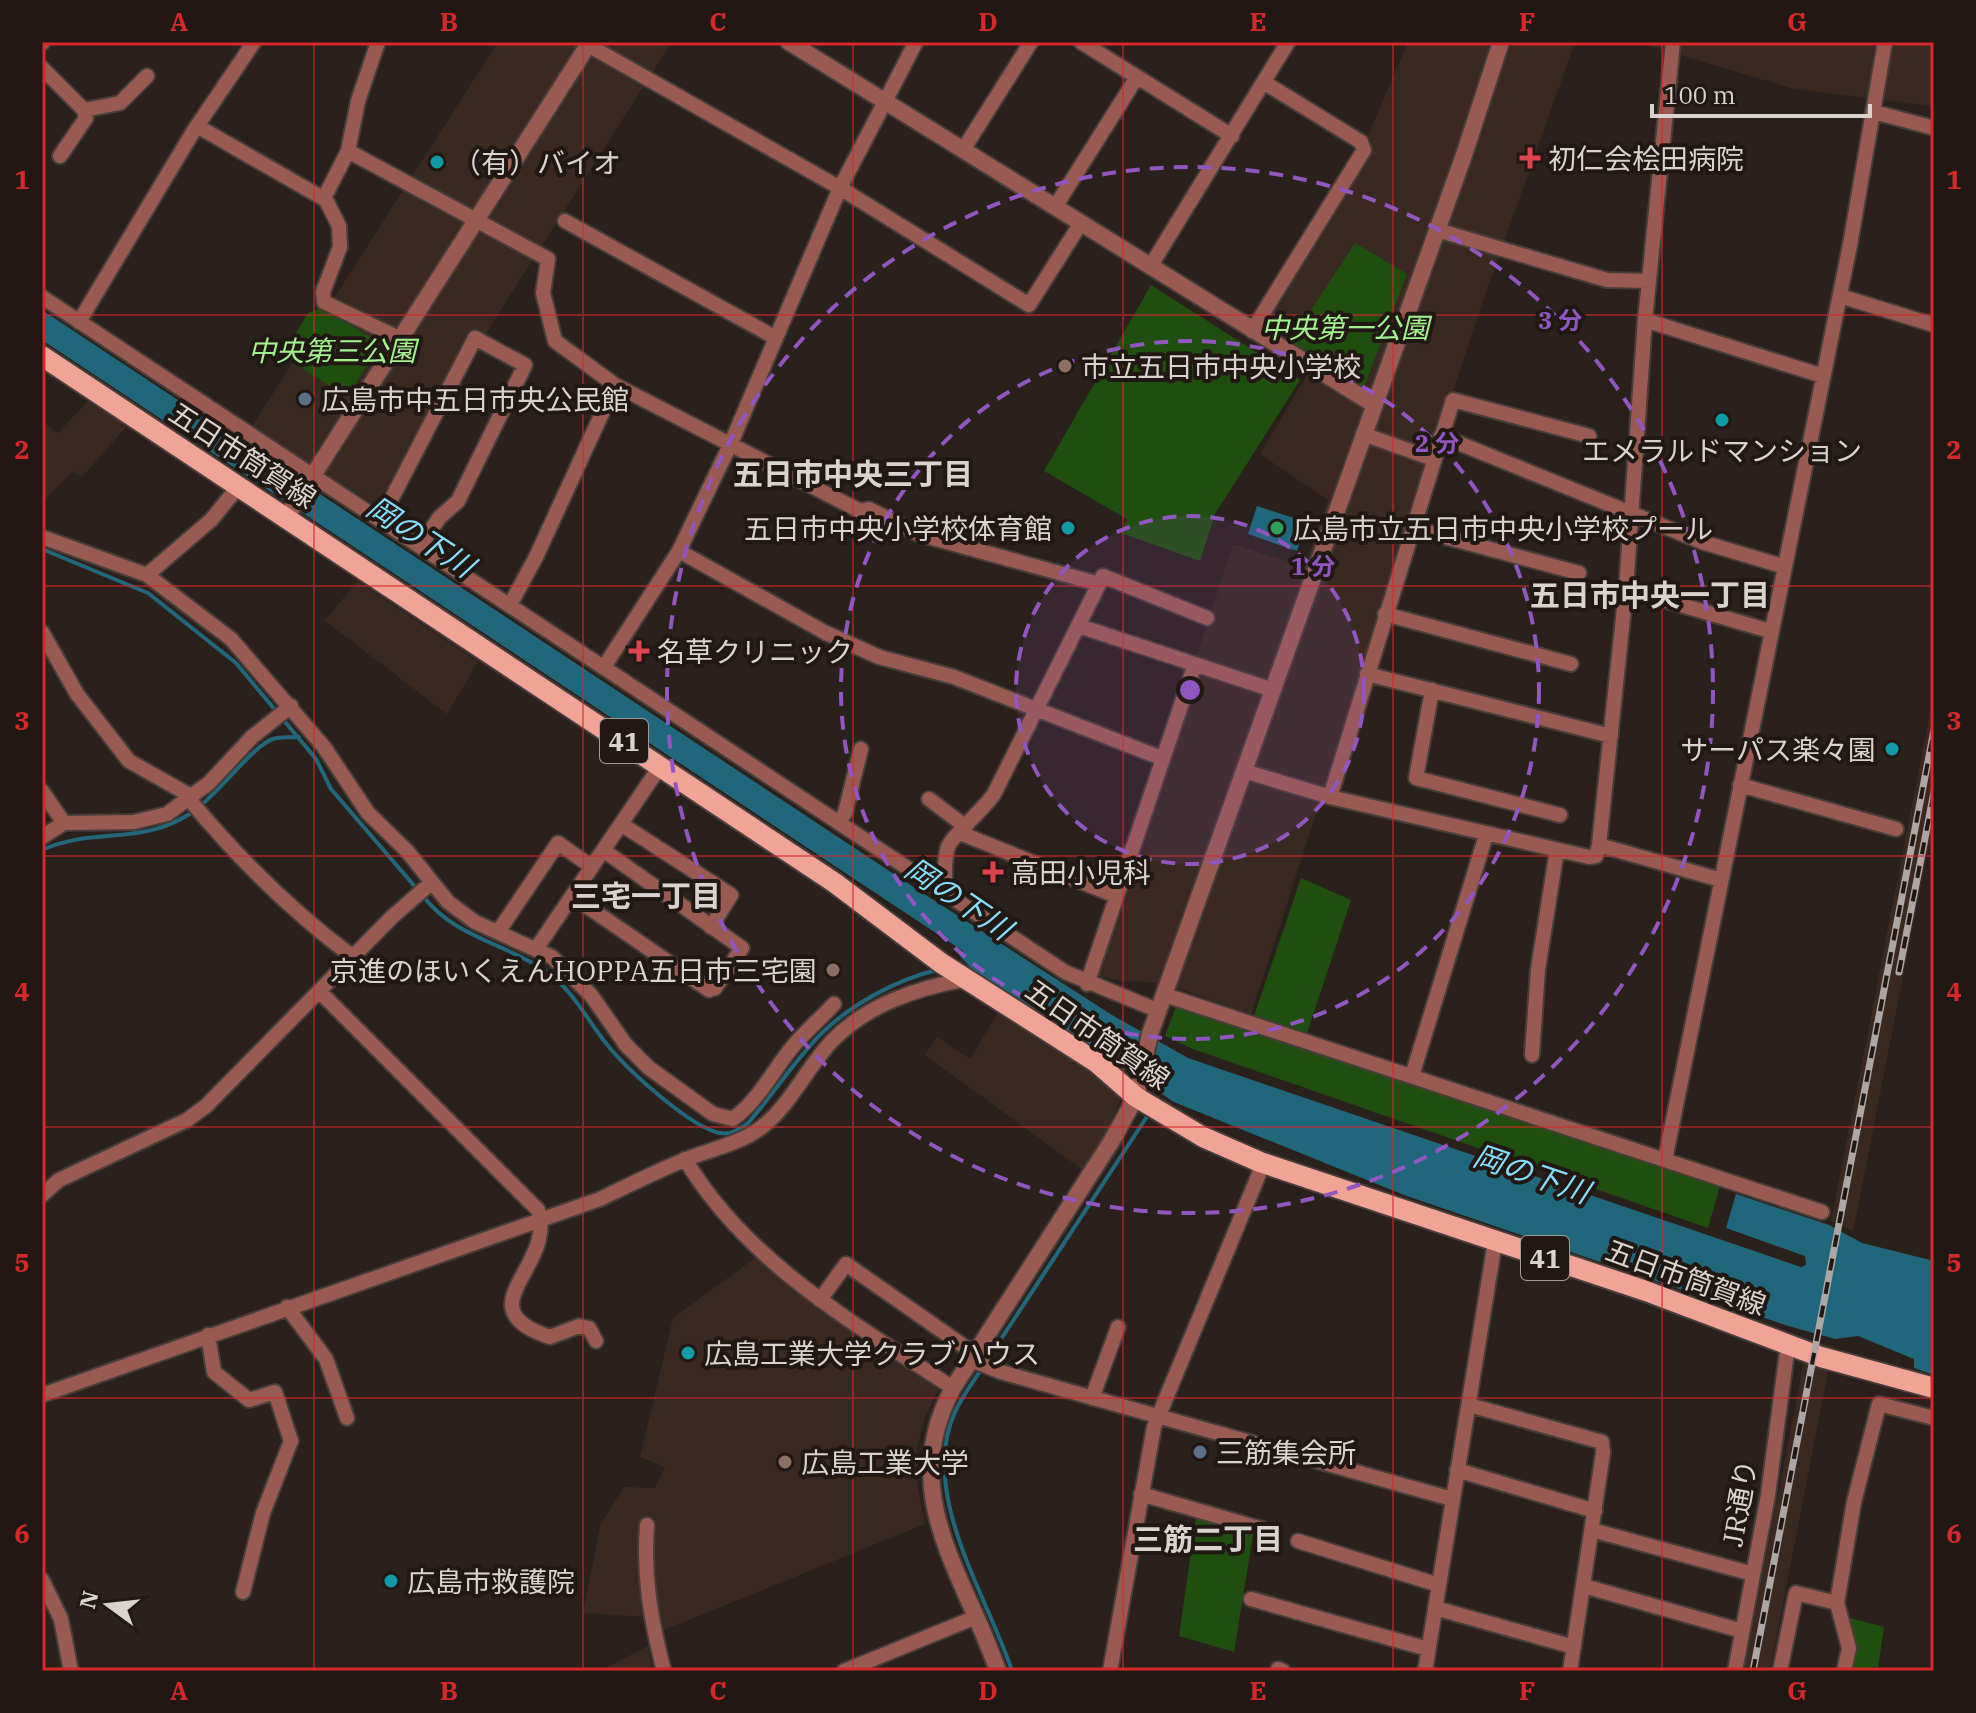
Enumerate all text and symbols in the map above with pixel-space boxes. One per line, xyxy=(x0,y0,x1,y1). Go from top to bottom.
text: A xyxy=(170,4,188,38)
text: B xyxy=(440,4,458,38)
text: C xyxy=(709,4,727,38)
text: D xyxy=(978,4,998,38)
text: E xyxy=(1249,4,1267,38)
text: F xyxy=(1519,4,1535,38)
text: G xyxy=(1787,4,1807,38)
scale bar xyxy=(1652,68,1870,118)
text: 100 m xyxy=(1664,79,1736,111)
place label: 初仁会桧田病院 xyxy=(1548,140,1744,177)
place label: （有）バイオ xyxy=(453,144,621,181)
marker: 初仁会桧田病院 xyxy=(1519,147,1541,169)
marker: （有）バイオ xyxy=(428,153,446,171)
text: 1 xyxy=(14,162,30,196)
text: 1 xyxy=(1946,162,1962,196)
text: 3 分 xyxy=(1538,304,1582,336)
park label: 中央第一公園 xyxy=(1261,309,1433,346)
park label: 中央第三公園 xyxy=(248,332,420,369)
place label: 市立五日市中央小学校 xyxy=(1081,348,1361,385)
marker: 市立五日市中央小学校 xyxy=(1056,357,1074,375)
place label: 広島市中五日市央公民館 xyxy=(321,381,629,418)
marker: 広島市中五日市央公民館 xyxy=(296,390,314,408)
street label: 五日市筒賀線 xyxy=(162,394,324,516)
marker: エメラルドマンション xyxy=(1713,411,1731,429)
text: 2 分 xyxy=(1415,427,1459,459)
text: 2 xyxy=(14,432,30,466)
place label: エメラルドマンション xyxy=(1582,432,1862,469)
text: 2 xyxy=(1946,432,1962,466)
district label: 五日市中央三丁目 xyxy=(733,454,973,493)
water label: 岡の下川 xyxy=(360,487,484,587)
place label: 五日市中央小学校体育館 xyxy=(744,510,1052,547)
place label: 広島市立五日市中央小学校プール xyxy=(1293,510,1713,547)
marker: 五日市中央小学校体育館 xyxy=(1059,519,1077,537)
marker: 広島市立五日市中央小学校プール xyxy=(1268,519,1286,537)
text: 1 分 xyxy=(1291,550,1335,582)
district label: 五日市中央一丁目 xyxy=(1530,575,1770,614)
place label: 名草クリニック xyxy=(657,633,853,670)
marker: 名草クリニック xyxy=(628,640,650,662)
centre of rings xyxy=(1176,676,1204,704)
text: 3 xyxy=(14,703,30,737)
text: 3 xyxy=(1946,703,1962,737)
road number: 41 xyxy=(600,719,648,763)
place label: サーパス楽々園 xyxy=(1680,731,1876,768)
marker: サーパス楽々園 xyxy=(1883,740,1901,758)
water label: 岡の下川 xyxy=(898,848,1022,949)
place label: 高田小児科 xyxy=(1011,854,1151,891)
marker: 高田小児科 xyxy=(982,861,1004,883)
district label: 三宅一丁目 xyxy=(571,876,721,915)
place label: 京進のほいくえんHOPPA五日市三宅園 xyxy=(330,952,817,989)
marker: 京進のほいくえんHOPPA五日市三宅園 xyxy=(824,961,842,979)
street label: 五日市筒賀線 xyxy=(1019,971,1177,1097)
text: 4 xyxy=(14,974,30,1008)
text: 4 xyxy=(1946,974,1962,1008)
water label: 岡の下川 xyxy=(1469,1135,1598,1212)
street label: 五日市筒賀線 xyxy=(1601,1231,1771,1323)
road number: 41 xyxy=(1521,1236,1569,1280)
text: 5 xyxy=(14,1245,30,1279)
text: 5 xyxy=(1946,1245,1962,1279)
place label: 広島工業大学クラブハウス xyxy=(704,1335,1040,1372)
marker: 広島工業大学クラブハウス xyxy=(679,1344,697,1362)
place label: 三筋集会所 xyxy=(1216,1434,1356,1471)
marker: 三筋集会所 xyxy=(1191,1443,1209,1461)
place label: 広島工業大学 xyxy=(801,1444,969,1481)
marker: 広島工業大学 xyxy=(776,1453,794,1471)
street label: JR通り xyxy=(1713,1457,1765,1549)
text: 6 xyxy=(14,1516,30,1550)
text: 6 xyxy=(1946,1516,1962,1550)
district label: 三筋二丁目 xyxy=(1133,1519,1283,1558)
place label: 広島市救護院 xyxy=(407,1563,575,1600)
north arrow xyxy=(68,1565,148,1645)
marker: 広島市救護院 xyxy=(382,1572,400,1590)
text: N xyxy=(72,1588,104,1612)
text: A xyxy=(170,1673,188,1707)
text: B xyxy=(440,1673,458,1707)
text: C xyxy=(709,1673,727,1707)
text: D xyxy=(978,1673,998,1707)
text: E xyxy=(1249,1673,1267,1707)
text: F xyxy=(1519,1673,1535,1707)
text: G xyxy=(1787,1673,1807,1707)

